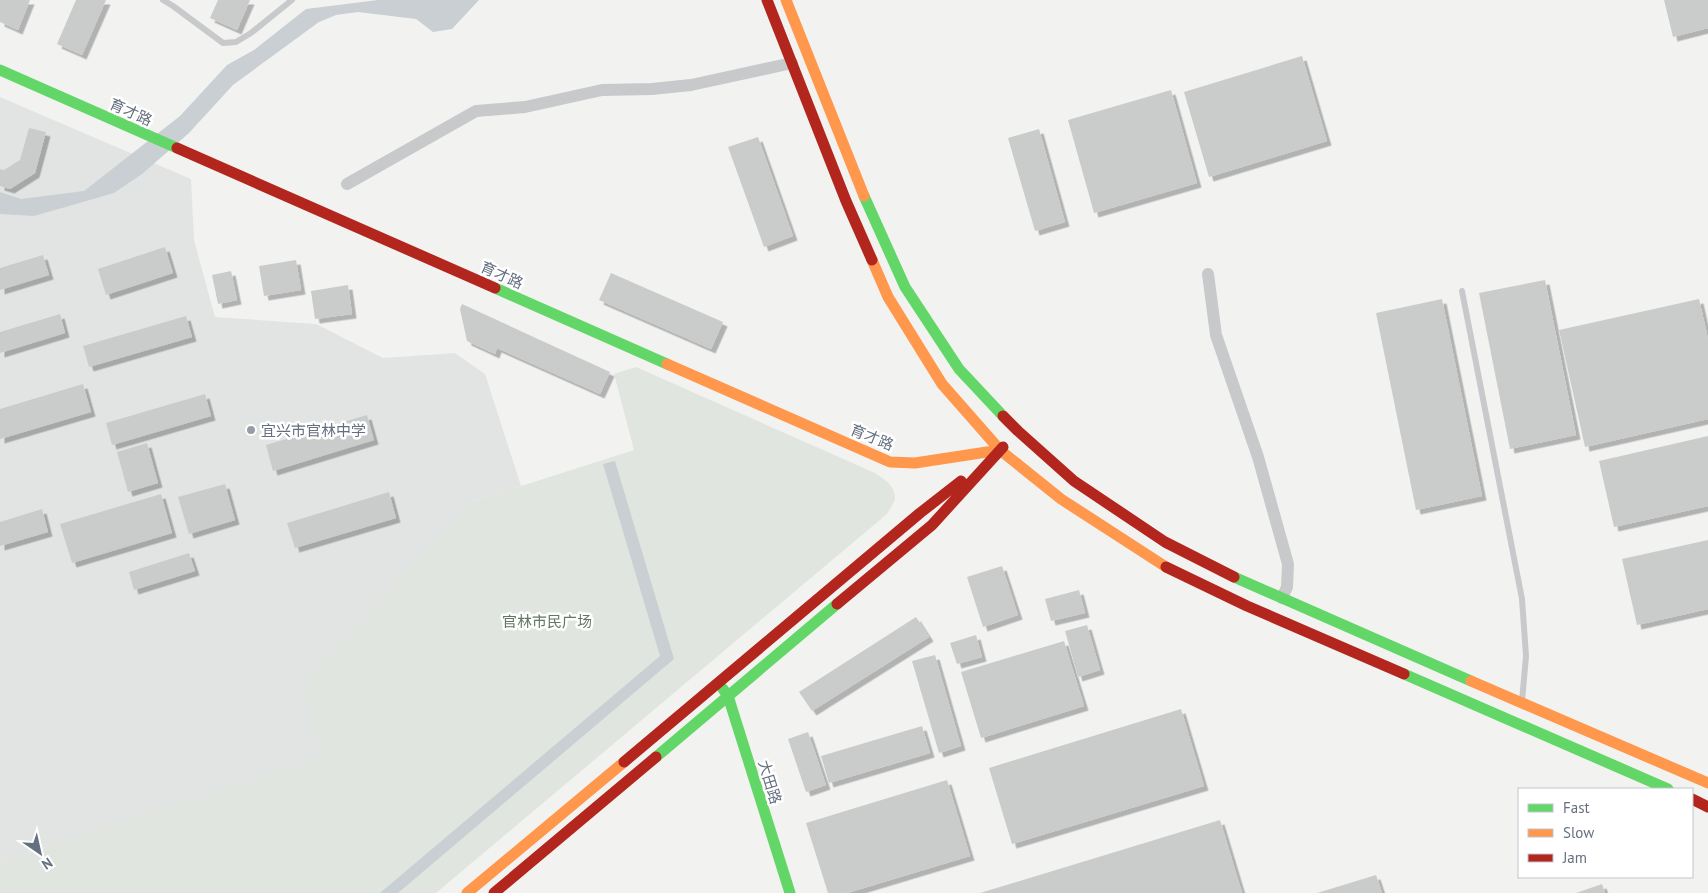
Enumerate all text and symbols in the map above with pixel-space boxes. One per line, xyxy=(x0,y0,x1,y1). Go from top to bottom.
street label: 育才路 xyxy=(107,94,155,130)
street label: 育才路 xyxy=(478,257,526,293)
street label: 育才路 xyxy=(848,420,896,454)
place label: 宜兴市官林中学 xyxy=(261,421,366,440)
marker: 宜兴市官林中学 xyxy=(245,424,257,436)
park label: 官林市民广场 xyxy=(502,612,592,631)
street label: 大田路 xyxy=(754,758,786,806)
legend xyxy=(1518,788,1693,878)
text: Fast xyxy=(1563,798,1590,817)
text: Slow xyxy=(1563,823,1594,842)
north arrow xyxy=(15,828,65,878)
text: Jam xyxy=(1562,848,1587,867)
text: N xyxy=(38,854,56,874)

